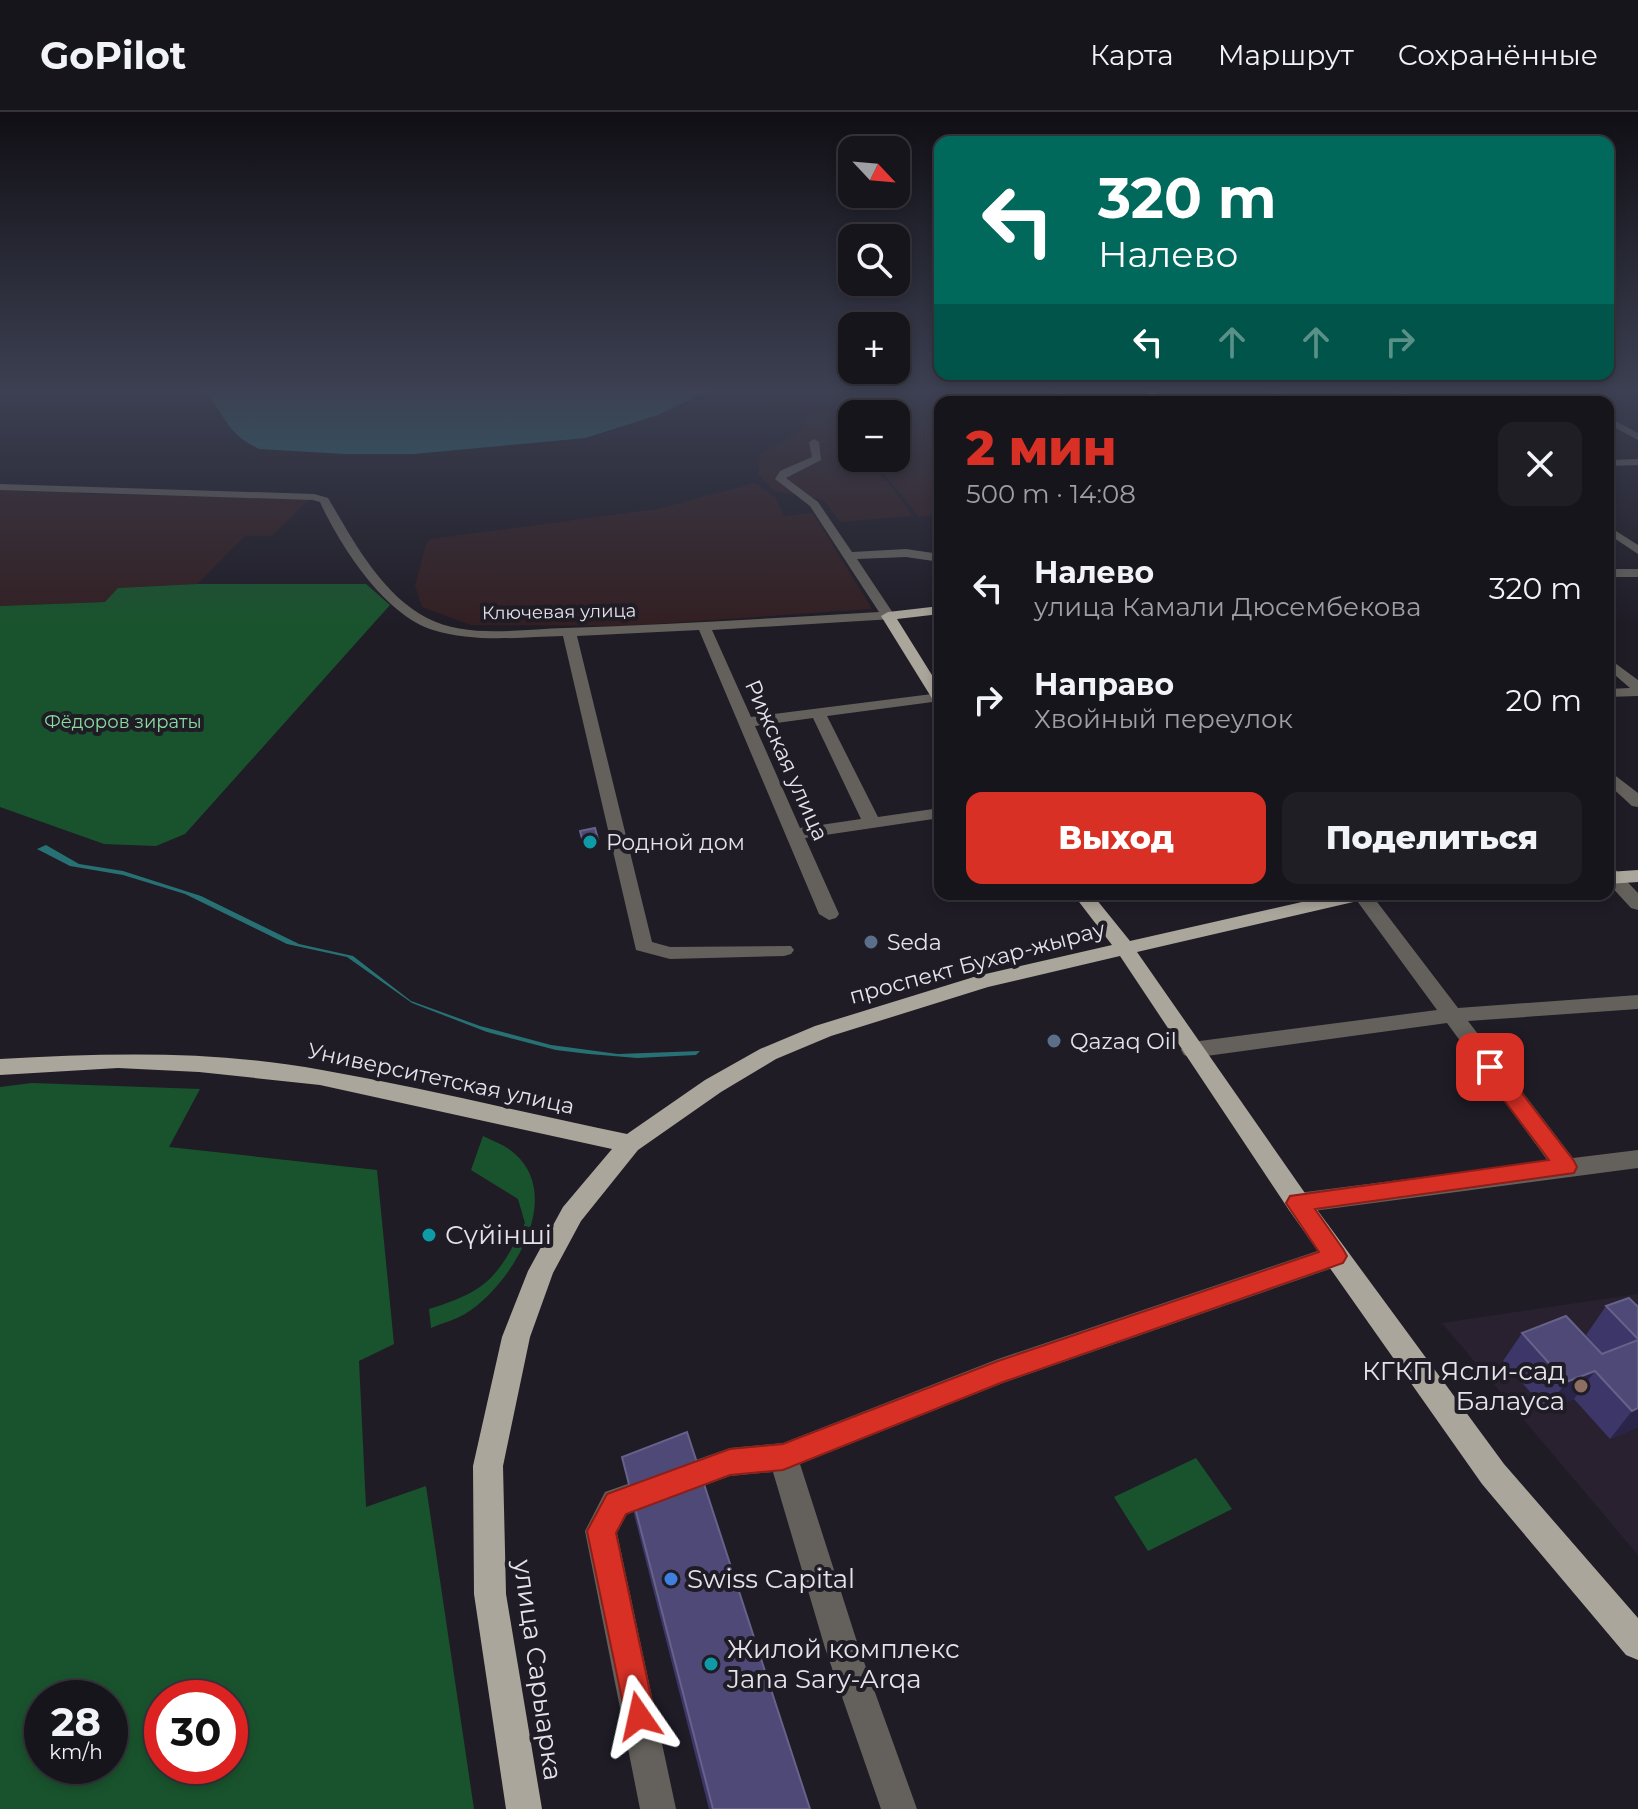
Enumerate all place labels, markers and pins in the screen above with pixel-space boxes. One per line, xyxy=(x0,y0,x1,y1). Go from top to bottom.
place label: Родной дом xyxy=(606,829,745,856)
marker: Родной дом xyxy=(581,833,599,851)
place label: Seda xyxy=(887,929,942,956)
marker: Seda xyxy=(862,933,880,951)
place label: Qazaq Oil xyxy=(1070,1028,1177,1055)
marker: Qazaq Oil xyxy=(1045,1032,1063,1050)
pin xyxy=(1456,1033,1524,1101)
place label: Сүйінші xyxy=(445,1219,552,1251)
marker: Сүйінші xyxy=(420,1226,438,1244)
place label: КГКП Ясли-сад Балауса xyxy=(1362,1355,1565,1417)
marker: КГКП Ясли-сад Балауса xyxy=(1572,1377,1590,1395)
place label: Swiss Capital xyxy=(687,1563,855,1595)
marker: Swiss Capital xyxy=(662,1570,680,1588)
place label: Жилой комплекс Jana Sary-Arqa xyxy=(726,1633,960,1695)
marker: Жилой комплекс Jana Sary-Arqa xyxy=(702,1655,720,1673)

